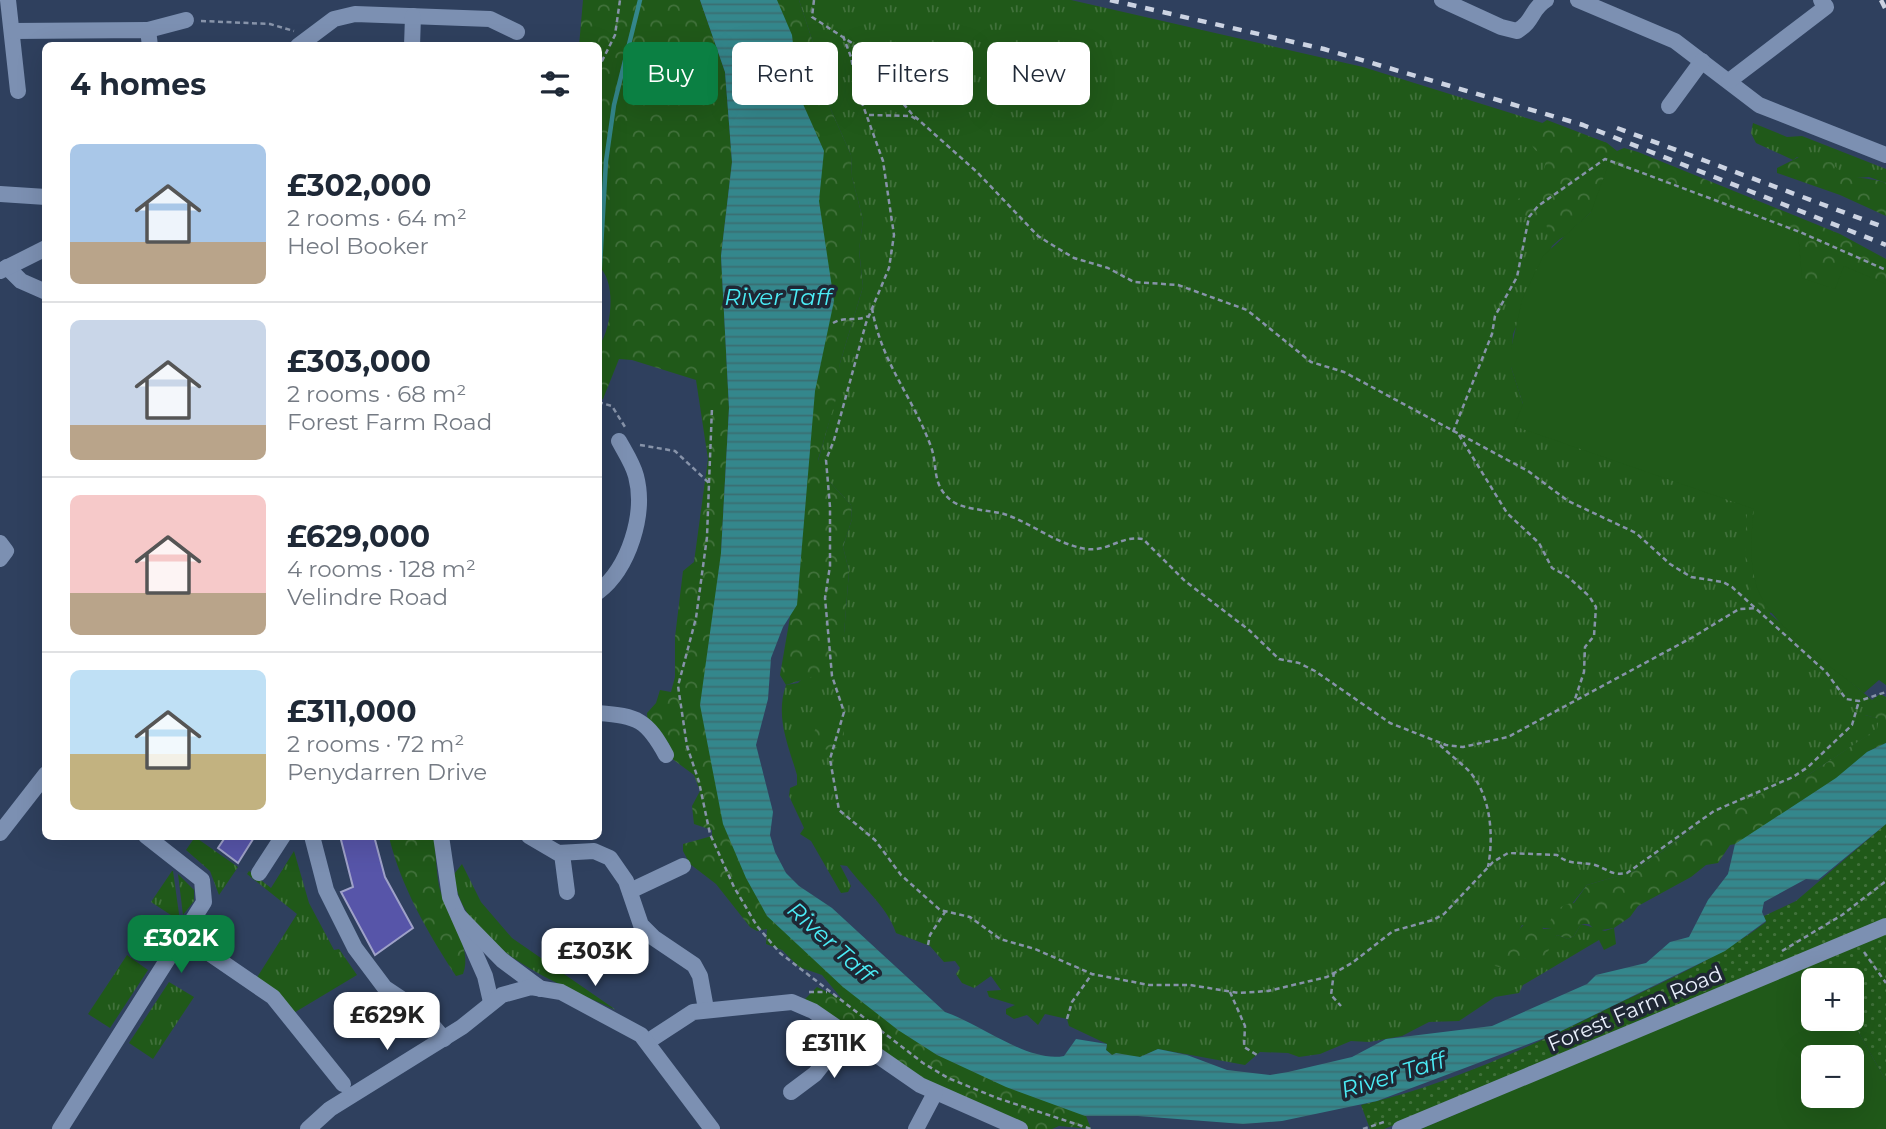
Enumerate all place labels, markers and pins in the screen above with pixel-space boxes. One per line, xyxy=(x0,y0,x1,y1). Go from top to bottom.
pin: £302K xyxy=(132,916,230,975)
pin: £303K xyxy=(546,928,644,988)
pin: £629K xyxy=(338,992,436,1052)
pin: £311K xyxy=(785,1020,883,1080)

